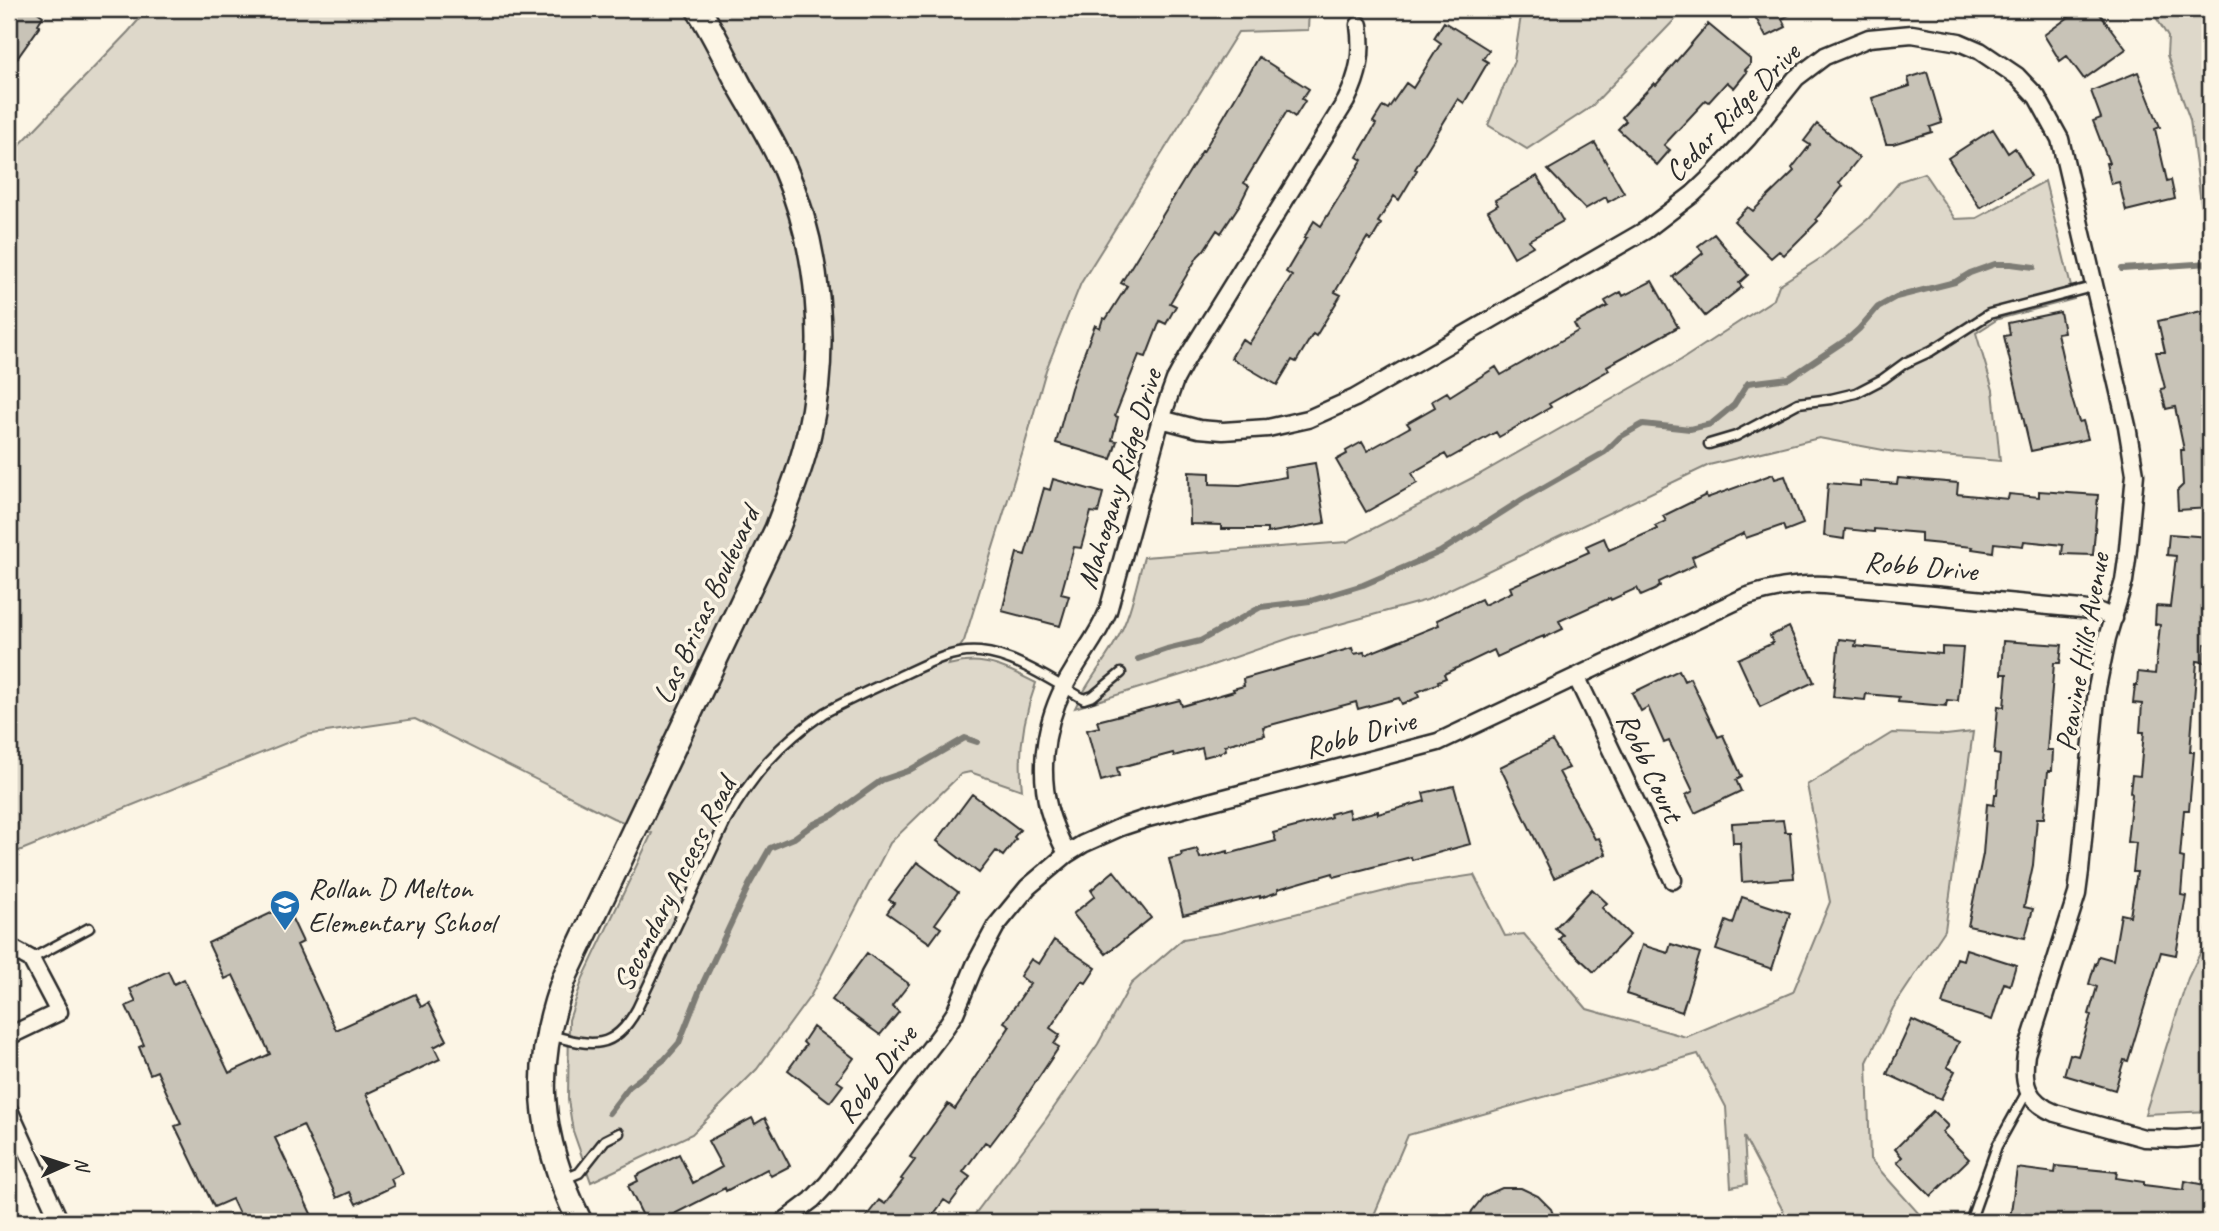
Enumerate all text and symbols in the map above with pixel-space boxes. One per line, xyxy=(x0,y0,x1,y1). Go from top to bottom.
street label: Cedar Ridge Drive xyxy=(1656,33,1809,190)
street label: Mahogany Ridge Drive xyxy=(1068,362,1171,593)
street label: Las Brisas Boulevard xyxy=(644,497,770,710)
street label: Robb Drive xyxy=(1863,542,1981,590)
street label: Peavine Hills Avenue xyxy=(2046,548,2118,754)
street label: Robb Drive xyxy=(1300,700,1422,767)
street label: Robb Court xyxy=(1608,706,1693,831)
street label: Secondary Access Road xyxy=(604,767,746,998)
place label: Rollan D Melton Elementary School xyxy=(308,869,500,941)
school or university icon: Rollan D Melton Elementary School xyxy=(268,888,302,932)
street label: Robb Drive xyxy=(827,1016,927,1131)
north arrow xyxy=(32,1130,102,1200)
text: N xyxy=(70,1158,94,1174)

